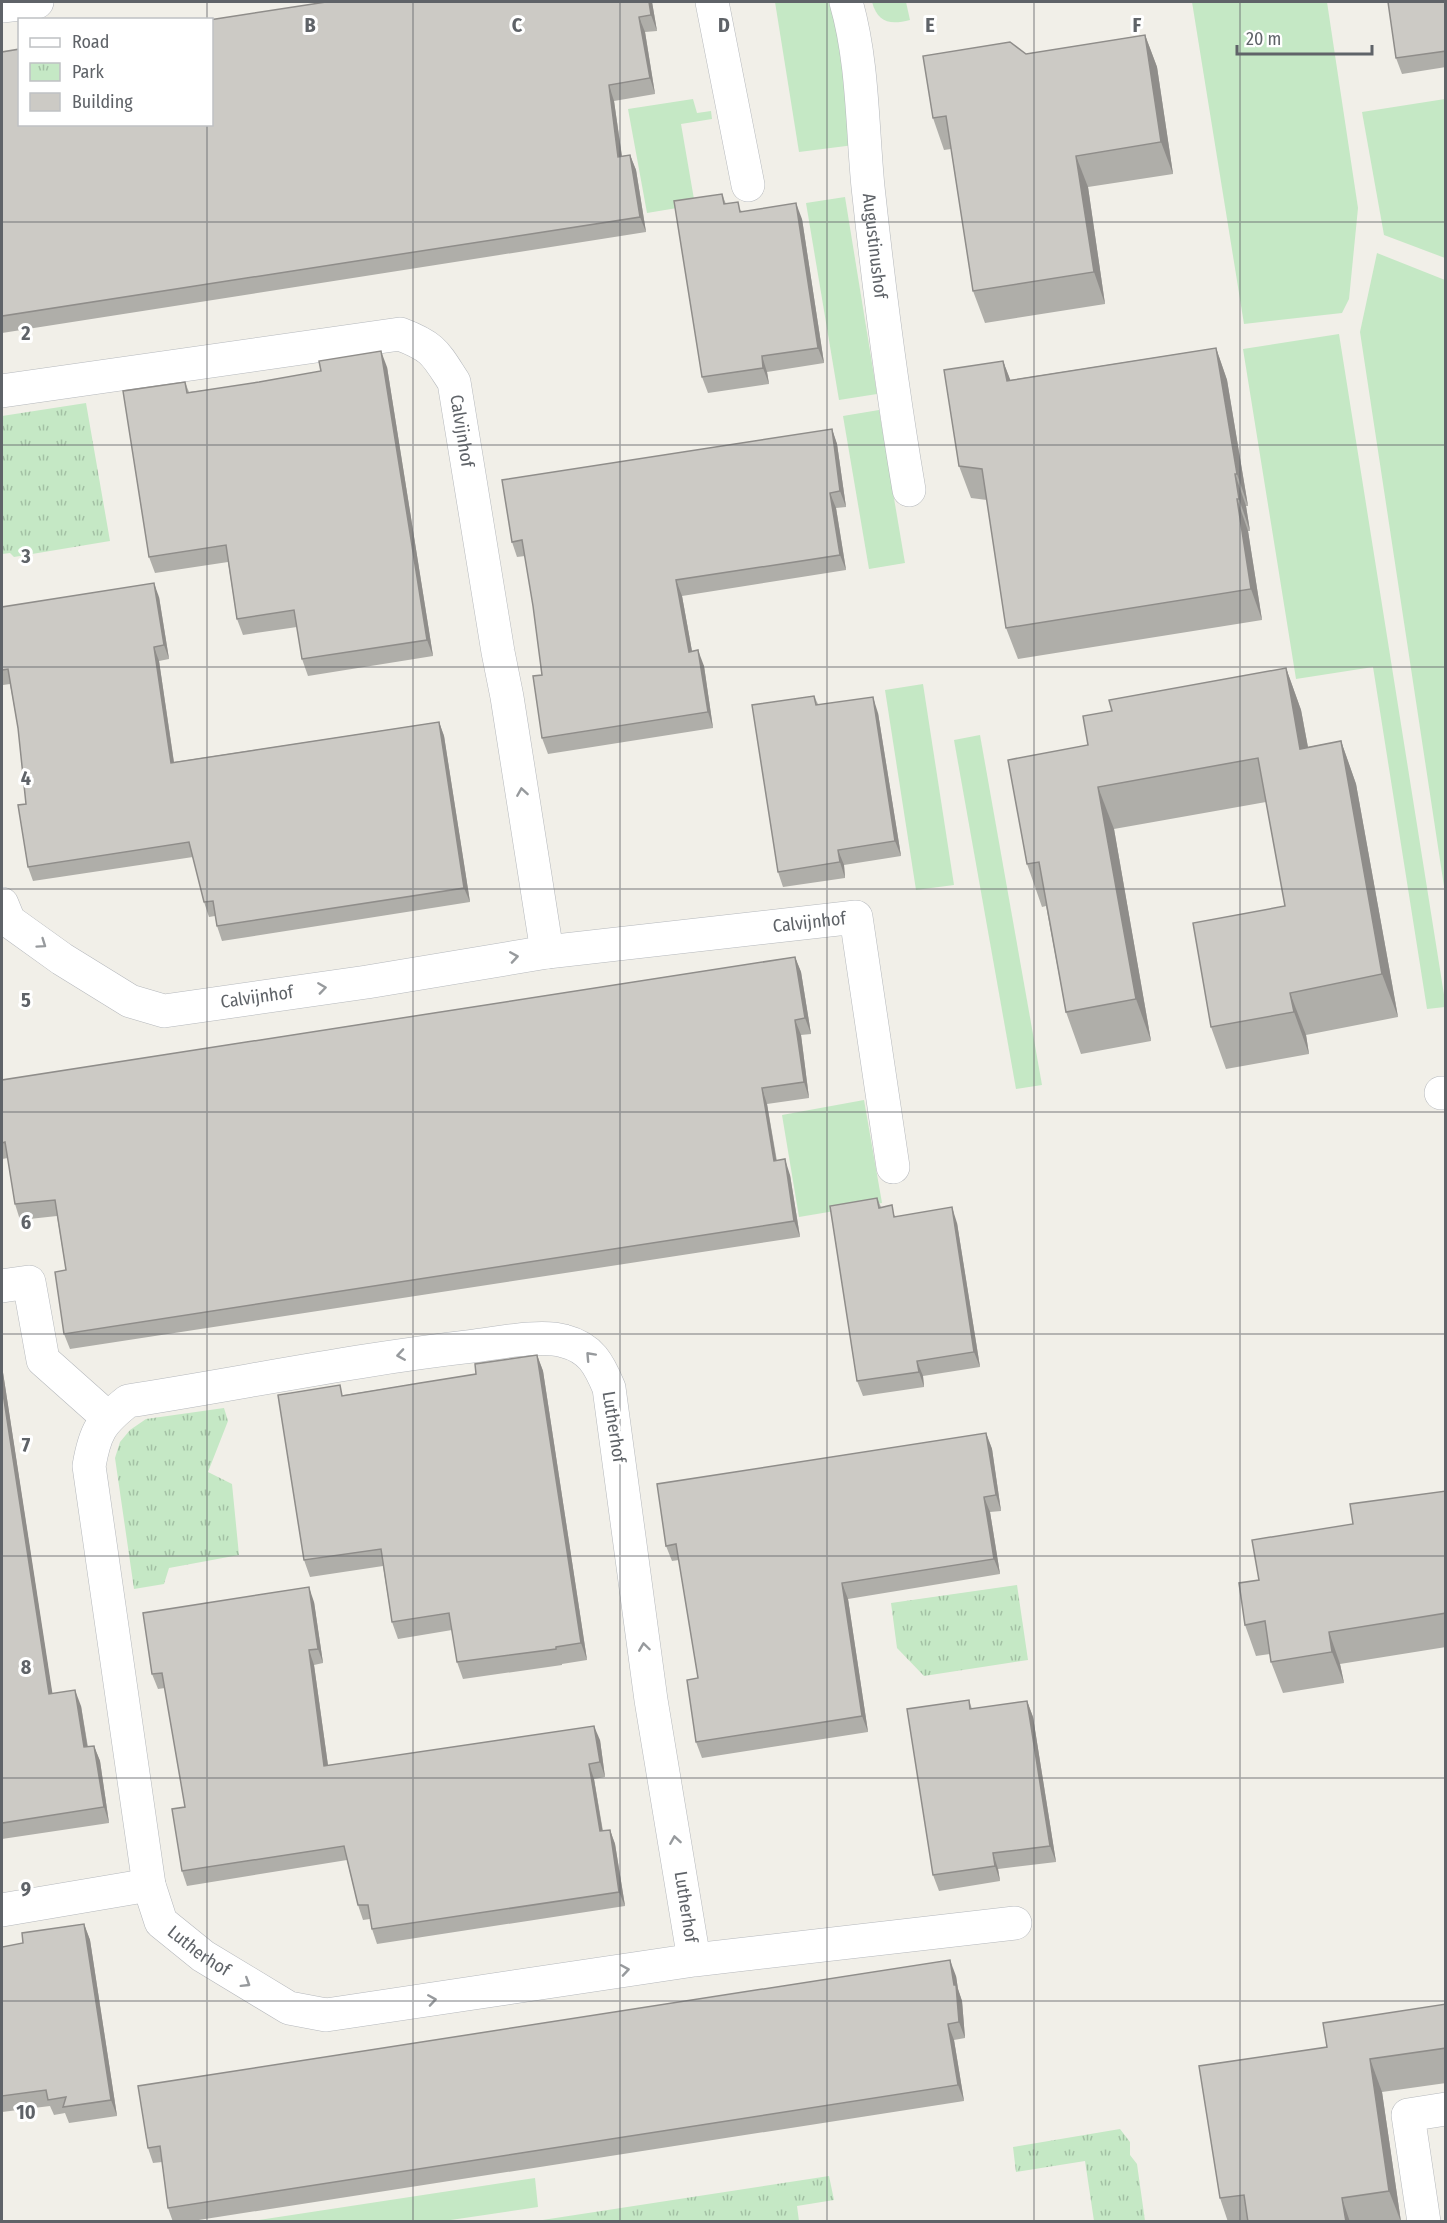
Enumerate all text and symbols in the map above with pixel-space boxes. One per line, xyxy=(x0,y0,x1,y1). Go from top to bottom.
text: B xyxy=(304,13,316,37)
text: C xyxy=(512,13,523,37)
text: D xyxy=(718,13,730,37)
text: E xyxy=(925,13,935,37)
text: F xyxy=(1133,13,1142,37)
legend xyxy=(18,18,213,126)
scale bar xyxy=(1237,18,1372,56)
text: 20 m xyxy=(1246,28,1281,50)
text: Road xyxy=(72,31,109,53)
text: Park xyxy=(72,61,105,83)
text: Building xyxy=(72,91,133,113)
street label: Augustinushof xyxy=(858,192,892,301)
text: 2 xyxy=(20,321,31,345)
street label: Calvijnhof xyxy=(445,393,479,470)
text: 3 xyxy=(20,544,31,568)
text: 4 xyxy=(21,766,31,790)
one-way arrow xyxy=(516,787,528,796)
street label: Calvijnhof xyxy=(772,907,848,937)
one-way arrow xyxy=(35,937,46,948)
one-way arrow xyxy=(510,952,519,964)
street label: Calvijnhof xyxy=(219,981,296,1013)
one-way arrow xyxy=(317,982,327,994)
text: 5 xyxy=(21,988,31,1012)
text: 6 xyxy=(21,1210,31,1234)
one-way arrow xyxy=(396,1349,406,1361)
one-way arrow xyxy=(586,1352,597,1362)
street label: Lutherhof xyxy=(597,1390,631,1466)
text: 7 xyxy=(22,1433,31,1457)
one-way arrow xyxy=(639,1643,651,1652)
text: 8 xyxy=(21,1655,32,1679)
one-way arrow xyxy=(669,1835,681,1845)
street label: Lutherhof xyxy=(669,1870,703,1946)
text: 9 xyxy=(21,1877,31,1901)
street label: Lutherhof xyxy=(163,1921,235,1982)
one-way arrow xyxy=(620,1965,629,1977)
one-way arrow xyxy=(240,1975,250,1987)
one-way arrow xyxy=(427,1994,437,2007)
text: 10 xyxy=(16,2100,36,2124)

